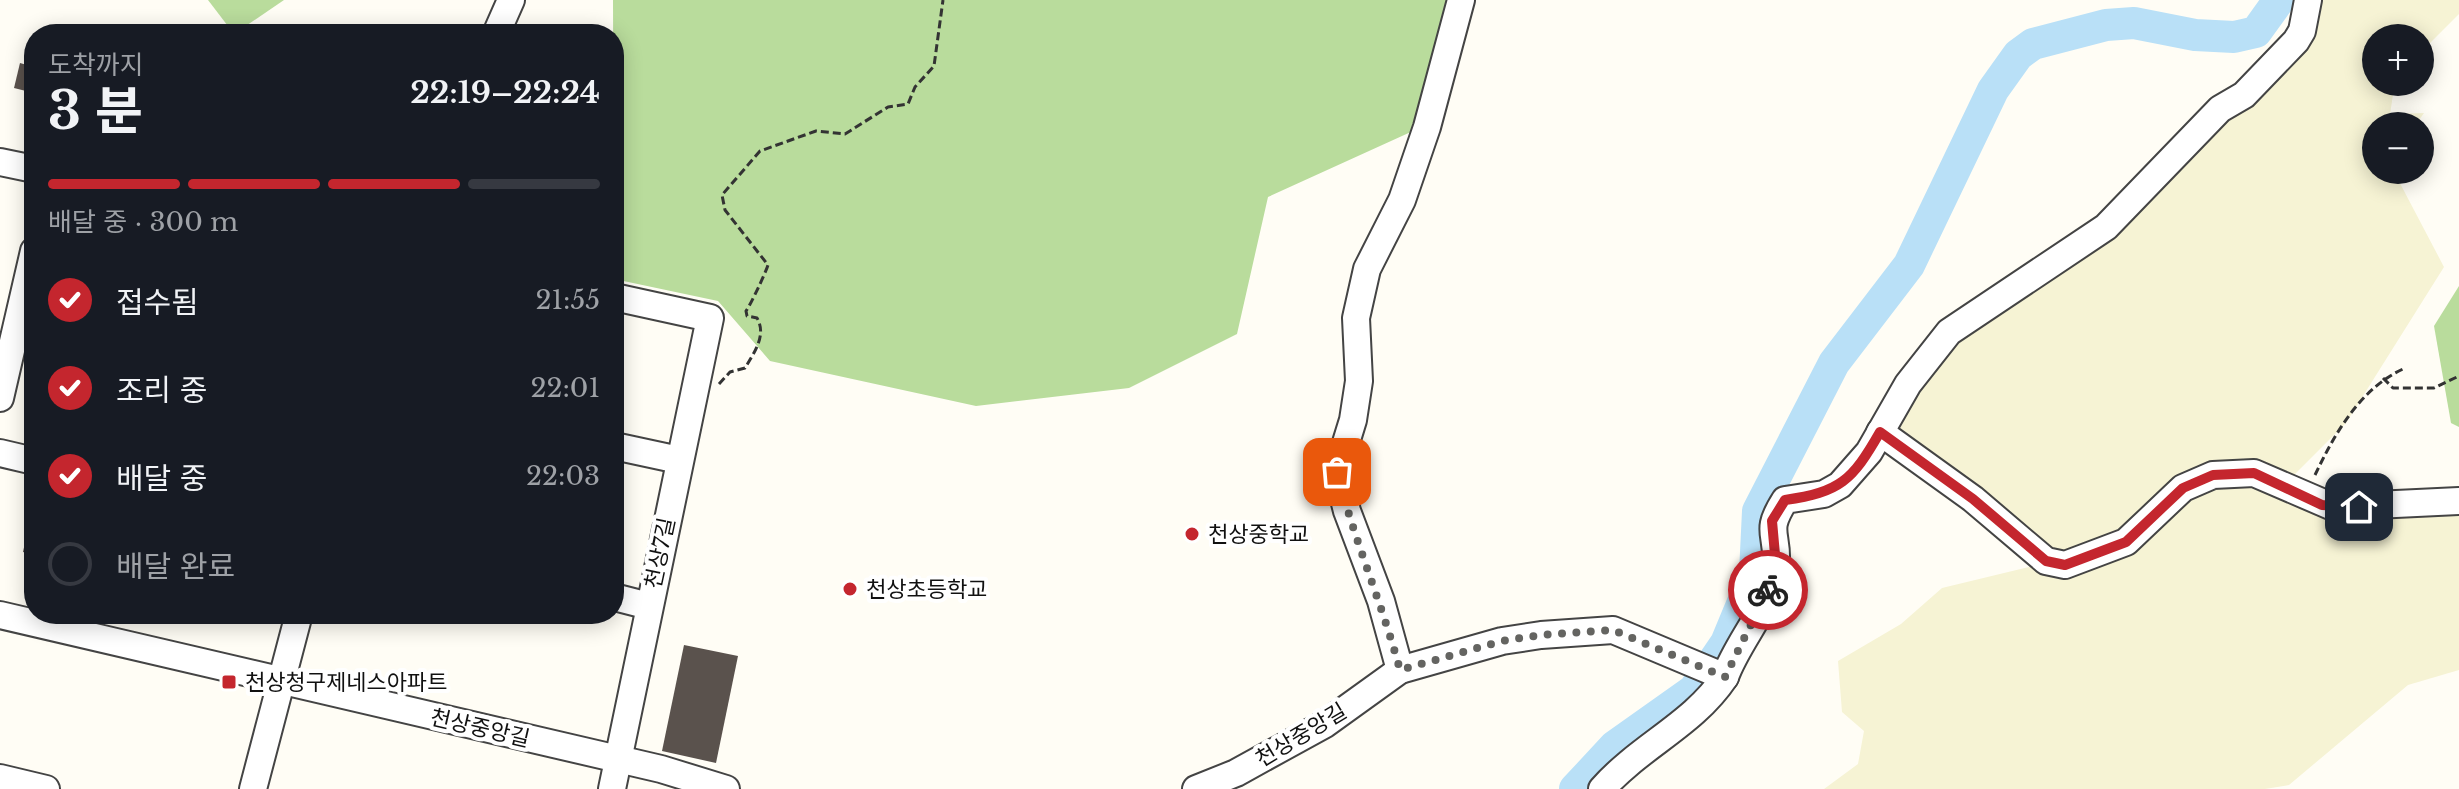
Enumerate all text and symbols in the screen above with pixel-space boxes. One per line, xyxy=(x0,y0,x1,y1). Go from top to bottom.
map controls xyxy=(2362,24,2434,184)
button: + xyxy=(2362,24,2434,96)
text: 도착까지 xyxy=(48,49,144,81)
text: 22:19–22:24 xyxy=(410,74,600,111)
text: 3 분 xyxy=(48,79,143,143)
button: − xyxy=(2362,112,2434,184)
text: 배달 중 · 300 m xyxy=(48,206,238,238)
icon: check xyxy=(48,278,92,322)
text: 접수됨 xyxy=(116,284,199,321)
text: 21:55 xyxy=(535,284,600,316)
icon: check xyxy=(48,366,92,410)
text: 조리 중 xyxy=(116,372,207,409)
text: 22:01 xyxy=(530,372,600,404)
pin xyxy=(1303,438,1371,506)
icon: bag xyxy=(1315,450,1359,494)
icon: check xyxy=(48,454,92,498)
text: 배달 중 xyxy=(116,460,207,497)
text: 22:03 xyxy=(526,460,600,492)
pin xyxy=(2325,473,2393,541)
icon: home xyxy=(2337,485,2381,529)
street label: 천상7길 xyxy=(639,515,681,591)
place label: 천상중학교 xyxy=(1208,521,1309,548)
marker: 천상중학교 xyxy=(1183,525,1201,543)
text: 배달 완료 xyxy=(116,548,235,585)
courier xyxy=(1728,550,1808,630)
icon: bike xyxy=(1746,568,1790,612)
place label: 천상초등학교 xyxy=(866,576,987,603)
marker: 천상초등학교 xyxy=(841,580,859,598)
place label: 천상청구제네스아파트 xyxy=(245,669,447,696)
marker: 천상청구제네스아파트 xyxy=(220,673,238,691)
street label: 천상중앙길 xyxy=(1251,697,1351,773)
street label: 천상중앙길 xyxy=(428,703,532,753)

